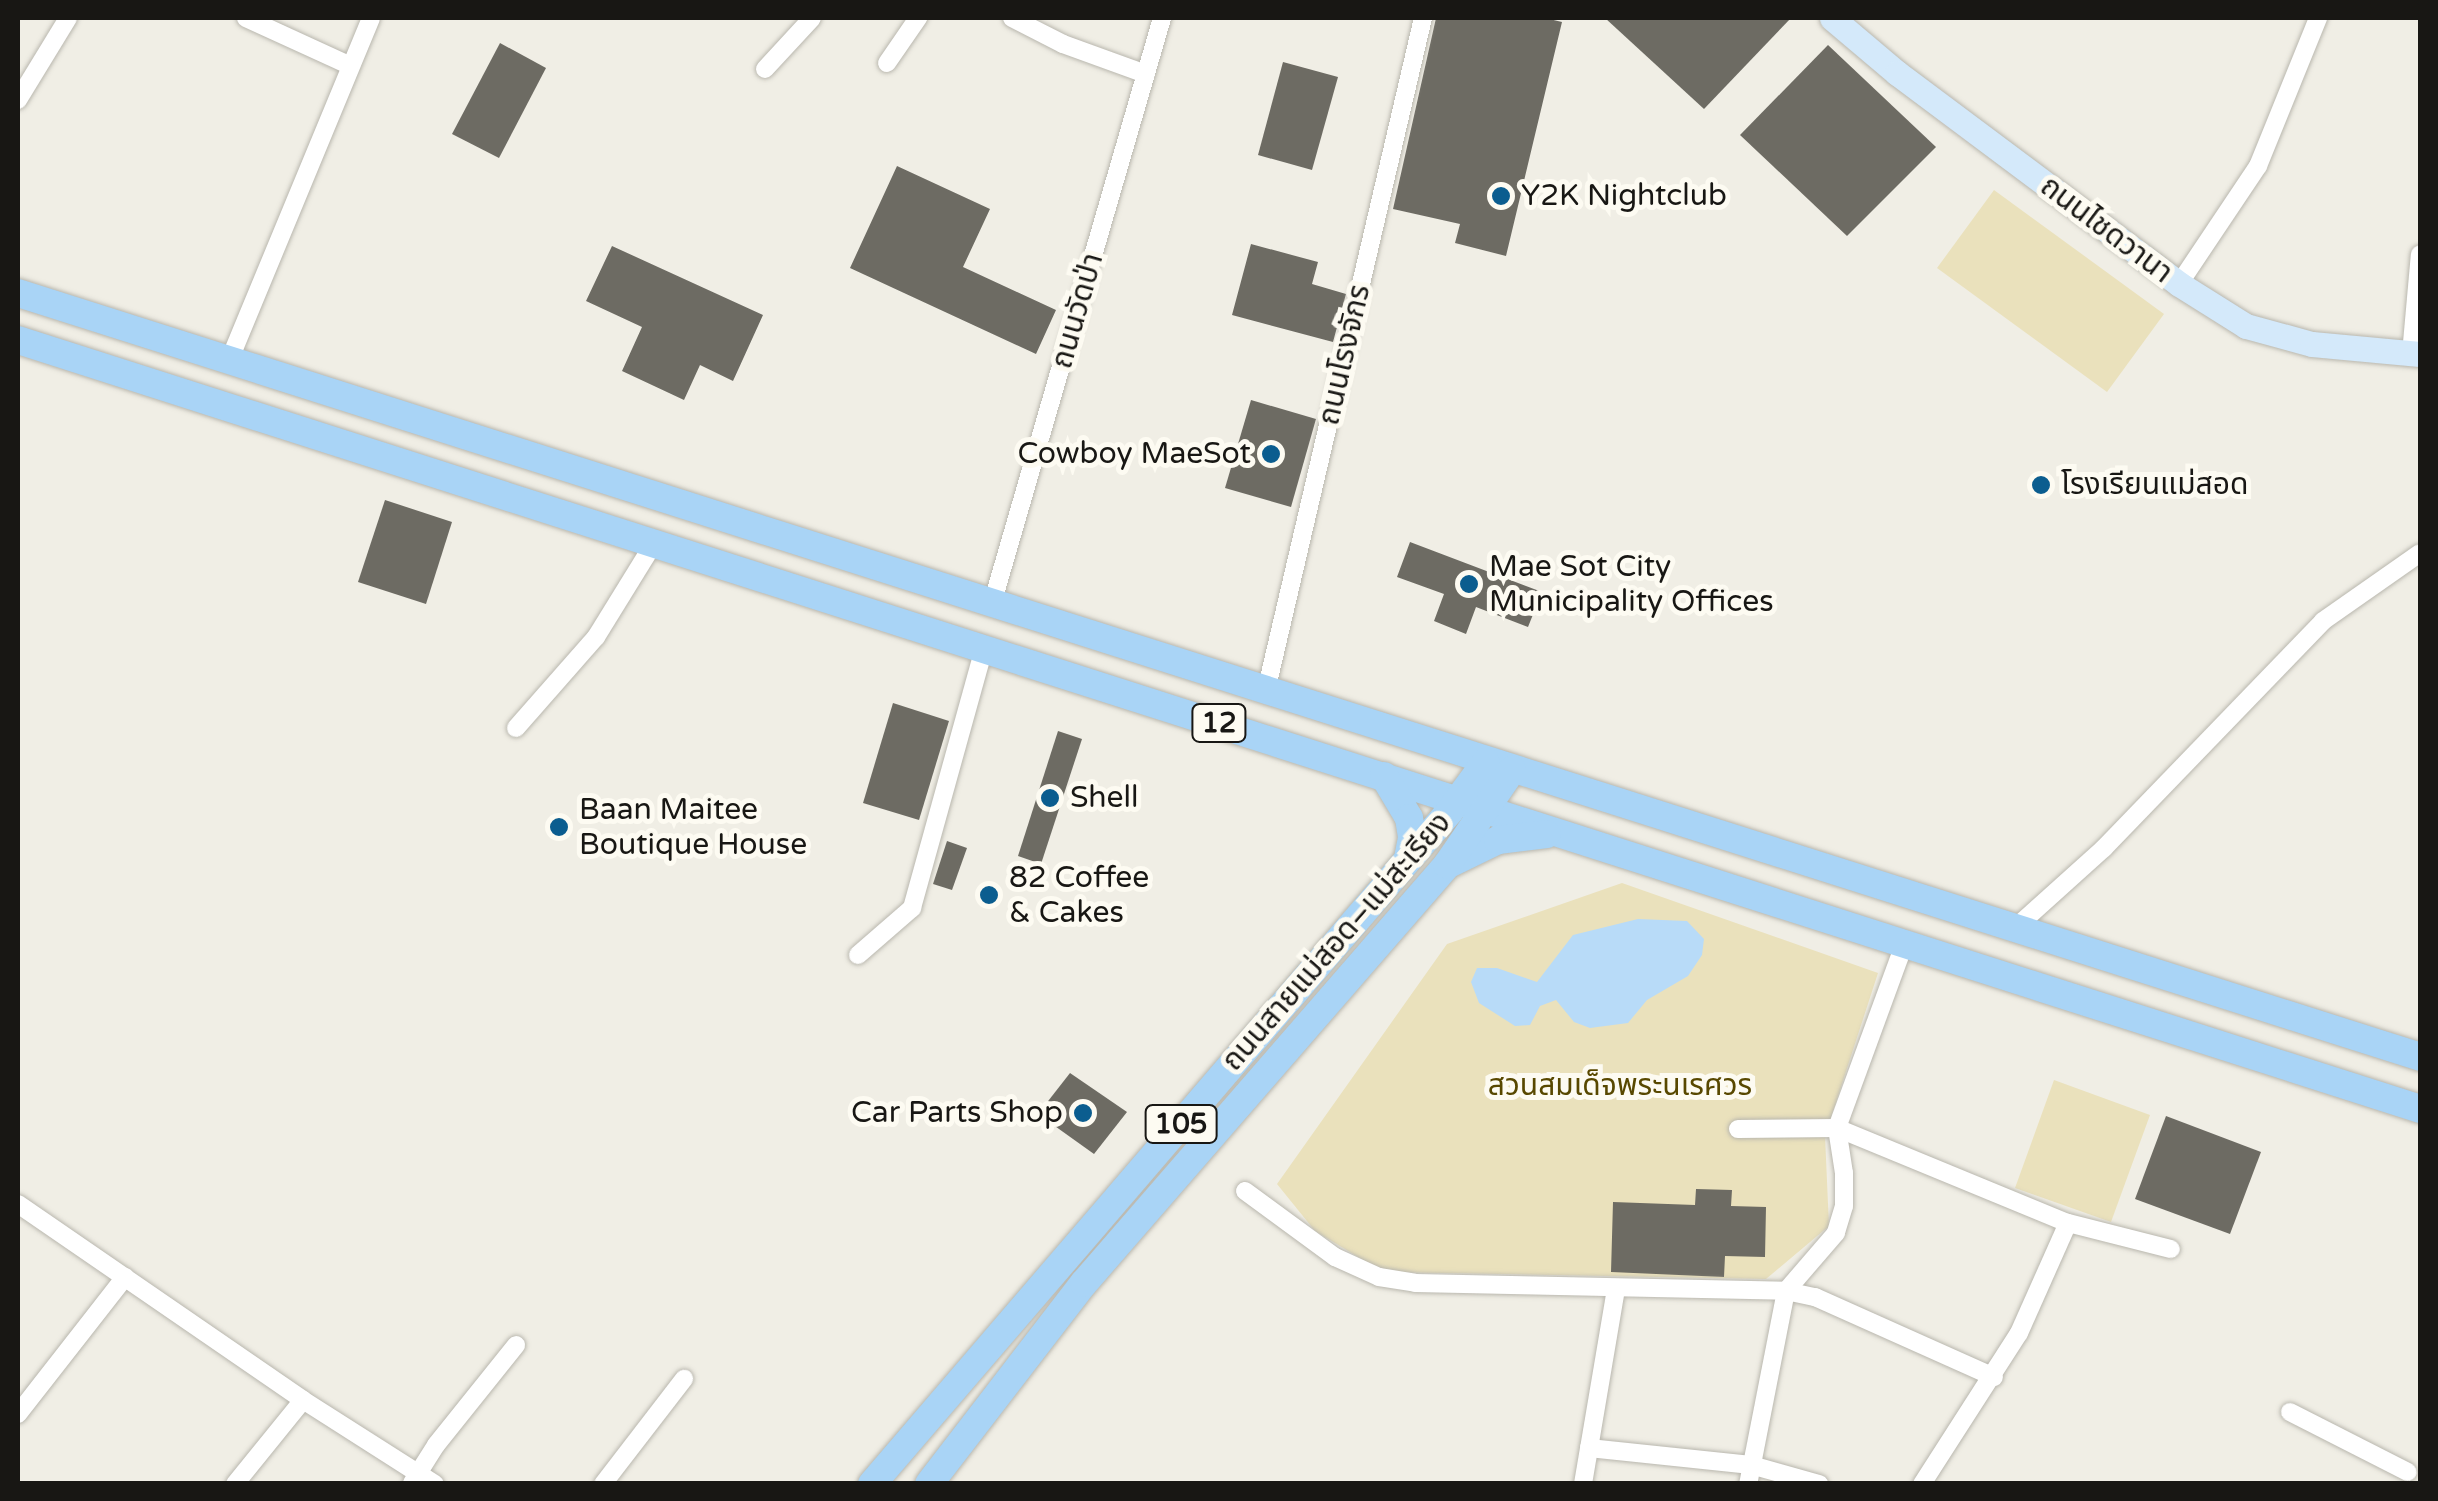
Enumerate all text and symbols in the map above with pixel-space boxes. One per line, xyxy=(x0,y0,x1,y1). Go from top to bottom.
street label: ถนนไชดวานา xyxy=(2033,169,2179,291)
place label: Y2K Nightclub xyxy=(1521,178,1727,214)
marker: Y2K Nightclub xyxy=(1490,185,1512,207)
street label: ถนนวัดป่า xyxy=(1044,249,1112,373)
street label: ถนนโรงจักร xyxy=(1311,281,1379,429)
place label: Cowboy MaeSot xyxy=(1017,436,1251,472)
marker: Cowboy MaeSot xyxy=(1260,443,1282,465)
place label: โรงเรียนแม่สอด xyxy=(2061,467,2248,503)
marker: โรงเรียนแม่สอด xyxy=(2030,474,2052,496)
place label: Mae Sot City Municipality Offices xyxy=(1489,549,1774,620)
marker: Mae Sot City Municipality Offices xyxy=(1458,573,1480,595)
road number: 12 xyxy=(1189,700,1249,746)
place label: Shell xyxy=(1070,780,1138,816)
marker: Shell xyxy=(1039,787,1061,809)
place label: Baan Maitee Boutique House xyxy=(579,792,807,862)
street label: ถนนสายแม่สอด–แม่สะเรียง xyxy=(1215,805,1459,1079)
marker: Baan Maitee Boutique House xyxy=(548,816,570,838)
place label: 82 Coffee & Cakes xyxy=(1009,860,1149,930)
marker: 82 Coffee & Cakes xyxy=(978,884,1000,906)
park label: สวนสมเด็จพระนเรศวร xyxy=(1488,1068,1752,1104)
place label: Car Parts Shop xyxy=(851,1095,1063,1131)
road number: 105 xyxy=(1144,1101,1218,1147)
marker: Car Parts Shop xyxy=(1072,1102,1094,1124)

